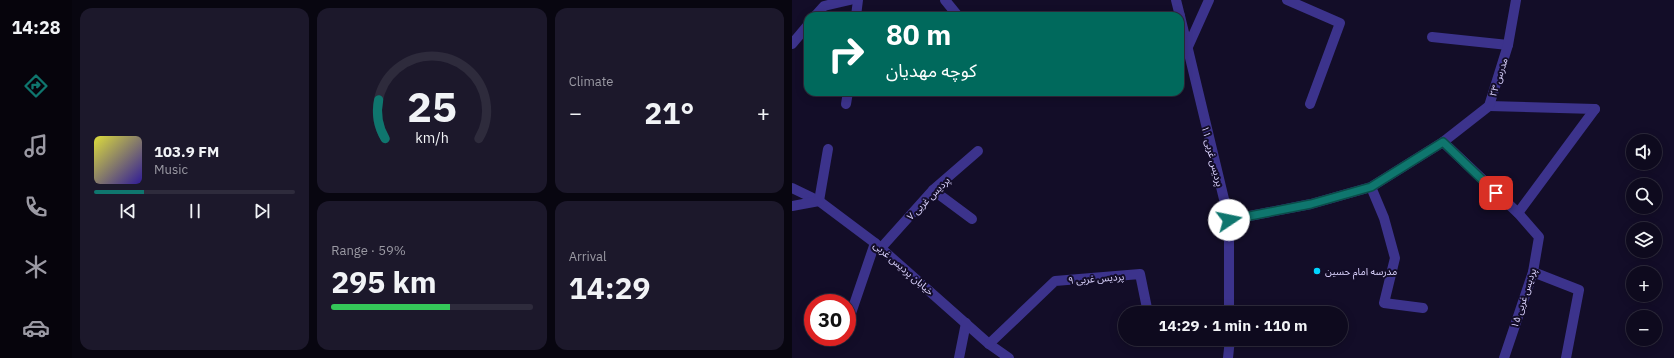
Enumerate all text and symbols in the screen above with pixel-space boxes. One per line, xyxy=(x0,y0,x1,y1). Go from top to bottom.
text: 14:28 xyxy=(11,16,61,39)
text: 80 m xyxy=(886,16,951,53)
icon: right xyxy=(820,28,872,80)
street label: مدرس ۲۳ xyxy=(1486,56,1511,98)
text: کوچه مهدیان xyxy=(886,59,977,82)
icon: directions xyxy=(22,72,50,100)
text: Climate xyxy=(569,73,613,90)
text: 25 xyxy=(407,78,457,132)
text: 21° xyxy=(644,93,694,132)
text: − xyxy=(569,98,582,127)
text: + xyxy=(757,98,770,127)
street label: پردیس غربی ۱۱ xyxy=(1199,124,1226,188)
text: km/h xyxy=(415,127,449,146)
icon: music xyxy=(22,132,50,160)
map controls xyxy=(1626,134,1662,346)
button: sound xyxy=(1626,134,1662,170)
text: 103.9 FM xyxy=(154,142,219,161)
text: Music xyxy=(154,161,188,178)
street label: پردیس غربی ۷ xyxy=(904,174,953,223)
pin xyxy=(1479,176,1513,210)
button: search xyxy=(1626,178,1662,214)
icon: arrive xyxy=(1485,182,1507,204)
icon: phone xyxy=(22,193,50,221)
position arrow xyxy=(1208,199,1250,241)
icon: previous xyxy=(117,200,139,222)
icon: pause xyxy=(184,200,206,222)
icon: next xyxy=(251,200,273,222)
button: layers xyxy=(1626,222,1662,258)
street label: خیابان پردیس غربی xyxy=(871,239,937,298)
text: Range · 59% xyxy=(331,242,406,259)
text: Arrival xyxy=(569,248,607,265)
icon: climate xyxy=(22,253,50,281)
text: 295 km xyxy=(331,262,437,301)
place label: مدرسه امام حسین xyxy=(1325,265,1397,280)
marker: مدرسه امام حسین xyxy=(1312,266,1322,276)
button: + xyxy=(1626,266,1662,302)
street label: پردیس غربی ۱۵ xyxy=(1508,267,1539,330)
text: 14:29 xyxy=(569,268,651,307)
street label: پردیس غربی ۹ xyxy=(1068,270,1125,287)
speed limit sign: 30 xyxy=(804,294,856,346)
button: − xyxy=(1626,310,1662,346)
icon: car xyxy=(22,314,50,342)
text: 14:29 · 1 min · 110 m xyxy=(1159,316,1307,335)

